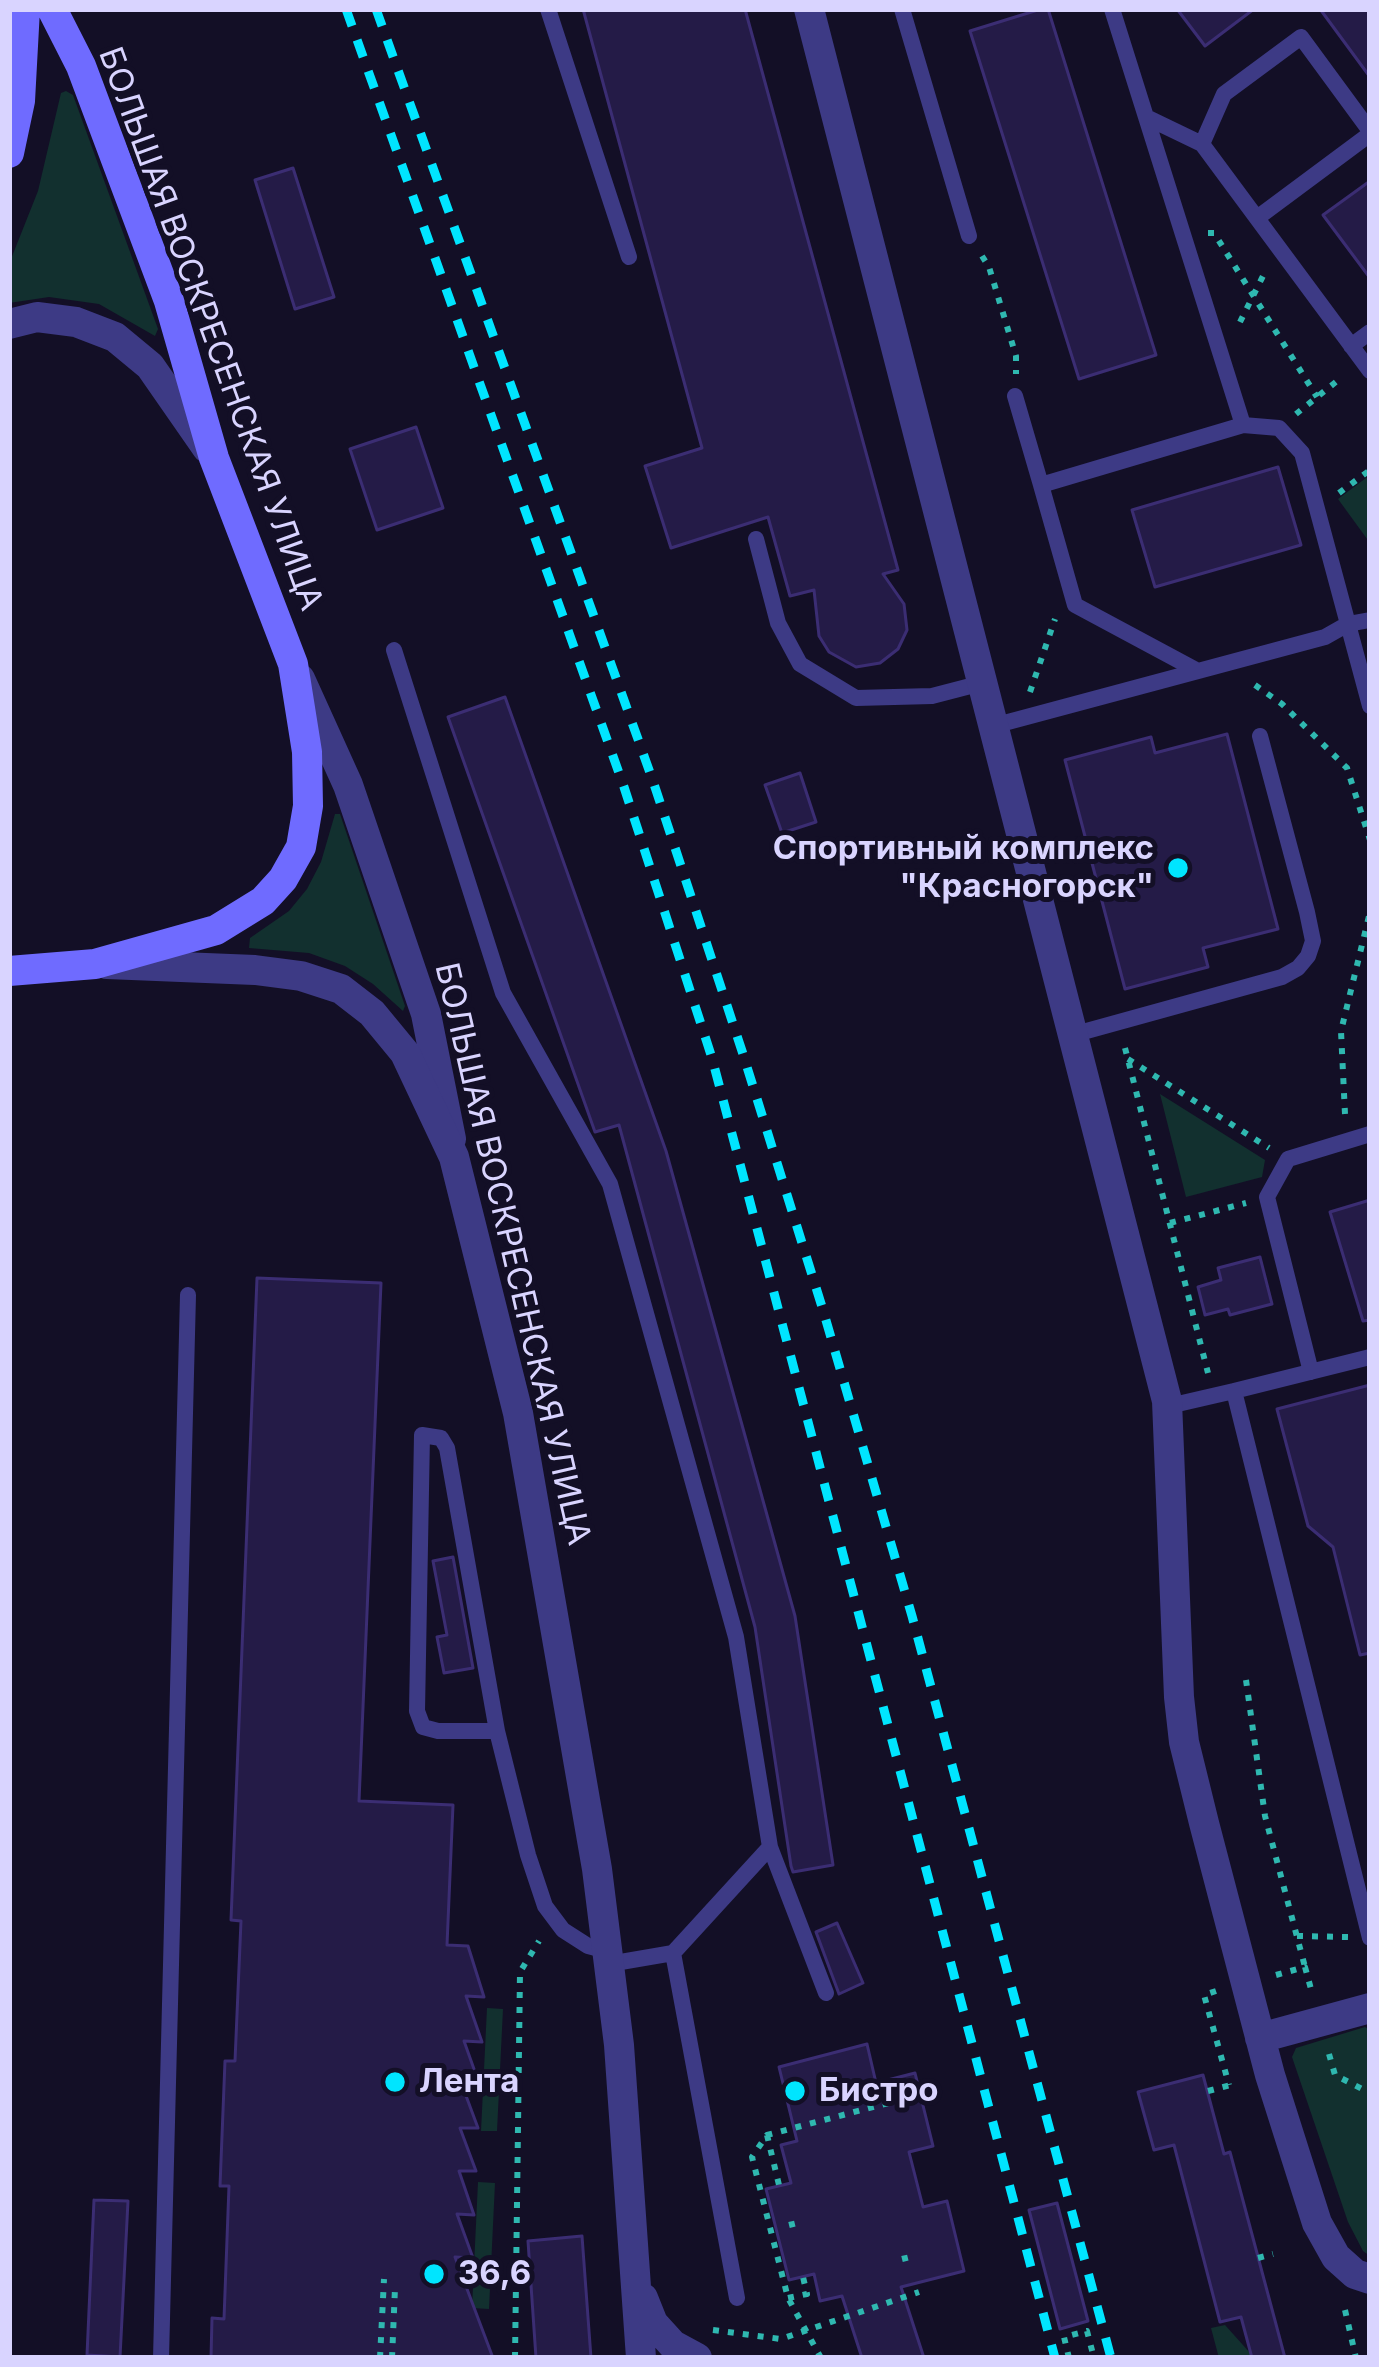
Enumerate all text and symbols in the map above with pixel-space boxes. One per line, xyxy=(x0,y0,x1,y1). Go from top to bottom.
street label: БОЛЬШАЯ ВОСКРЕСЕНСКАЯ УЛИЦА xyxy=(89,42,331,616)
place label: Спортивный комплекс "Красногорск" xyxy=(773,829,1154,907)
marker: Спортивный комплекс "Красногорск" xyxy=(1165,855,1191,881)
street label: БОЛЬШАЯ ВОСКРЕСЕНСКАЯ УЛИЦА xyxy=(426,959,598,1549)
place label: Лента xyxy=(419,2062,519,2102)
marker: Лента xyxy=(382,2069,408,2095)
place label: Бистро xyxy=(819,2071,938,2111)
marker: Бистро xyxy=(782,2078,808,2104)
place label: 36,6 xyxy=(458,2254,531,2294)
marker: 36,6 xyxy=(421,2261,447,2287)

